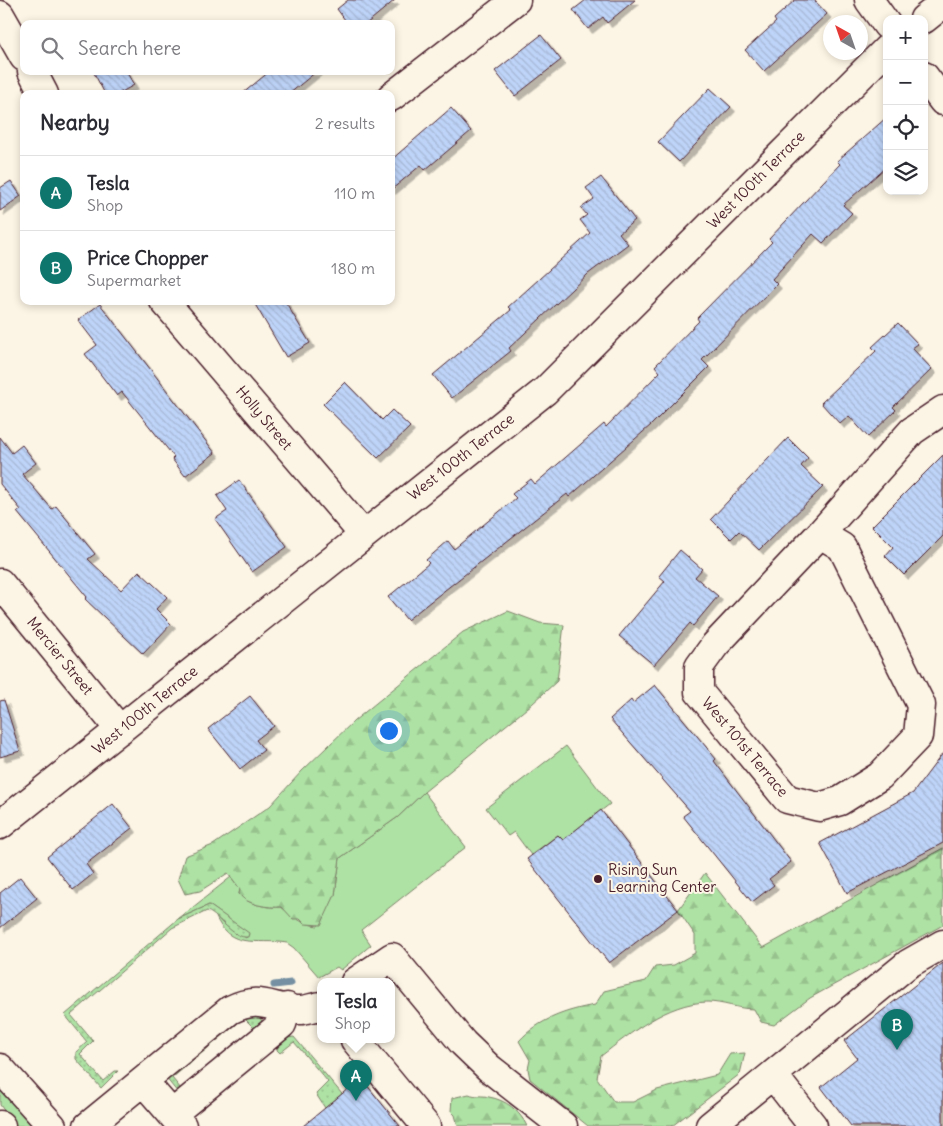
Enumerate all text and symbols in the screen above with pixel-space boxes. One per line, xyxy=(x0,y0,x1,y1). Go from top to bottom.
north arrow xyxy=(823,15,868,60)
map controls xyxy=(883,15,928,195)
button: + xyxy=(883,15,928,60)
search box xyxy=(20,20,395,75)
icon: search xyxy=(38,34,66,62)
text: Search here xyxy=(78,36,181,60)
button: − xyxy=(883,60,928,105)
button: locate xyxy=(883,105,928,150)
text: Nearby xyxy=(40,109,110,136)
text: 2 results xyxy=(315,113,375,133)
street label: West 100th Terrace xyxy=(703,127,809,233)
button: layers xyxy=(883,150,928,195)
text: Tesla xyxy=(87,171,130,195)
text: A xyxy=(51,183,61,203)
text: 110 m xyxy=(334,183,375,203)
text: Shop xyxy=(87,195,123,215)
text: Price Chopper xyxy=(87,246,208,270)
text: B xyxy=(51,258,61,278)
text: 180 m xyxy=(331,258,375,278)
text: Supermarket xyxy=(87,270,181,290)
street label: Holly Street xyxy=(232,382,297,454)
street label: West 100th Terrace xyxy=(403,409,518,504)
street label: Mercier Street xyxy=(23,613,98,699)
street label: West 100th Terrace xyxy=(88,661,201,758)
street label: West 101st Terrace xyxy=(698,693,793,801)
your location xyxy=(376,718,402,744)
place label: Rising Sun Learning Center xyxy=(608,860,716,896)
marker: Rising Sun Learning Center xyxy=(592,873,604,885)
popup xyxy=(317,978,395,1043)
text: Tesla xyxy=(335,989,377,1013)
pin: B xyxy=(881,1009,913,1050)
text: Shop xyxy=(335,1013,371,1033)
pin: A xyxy=(340,1060,372,1101)

